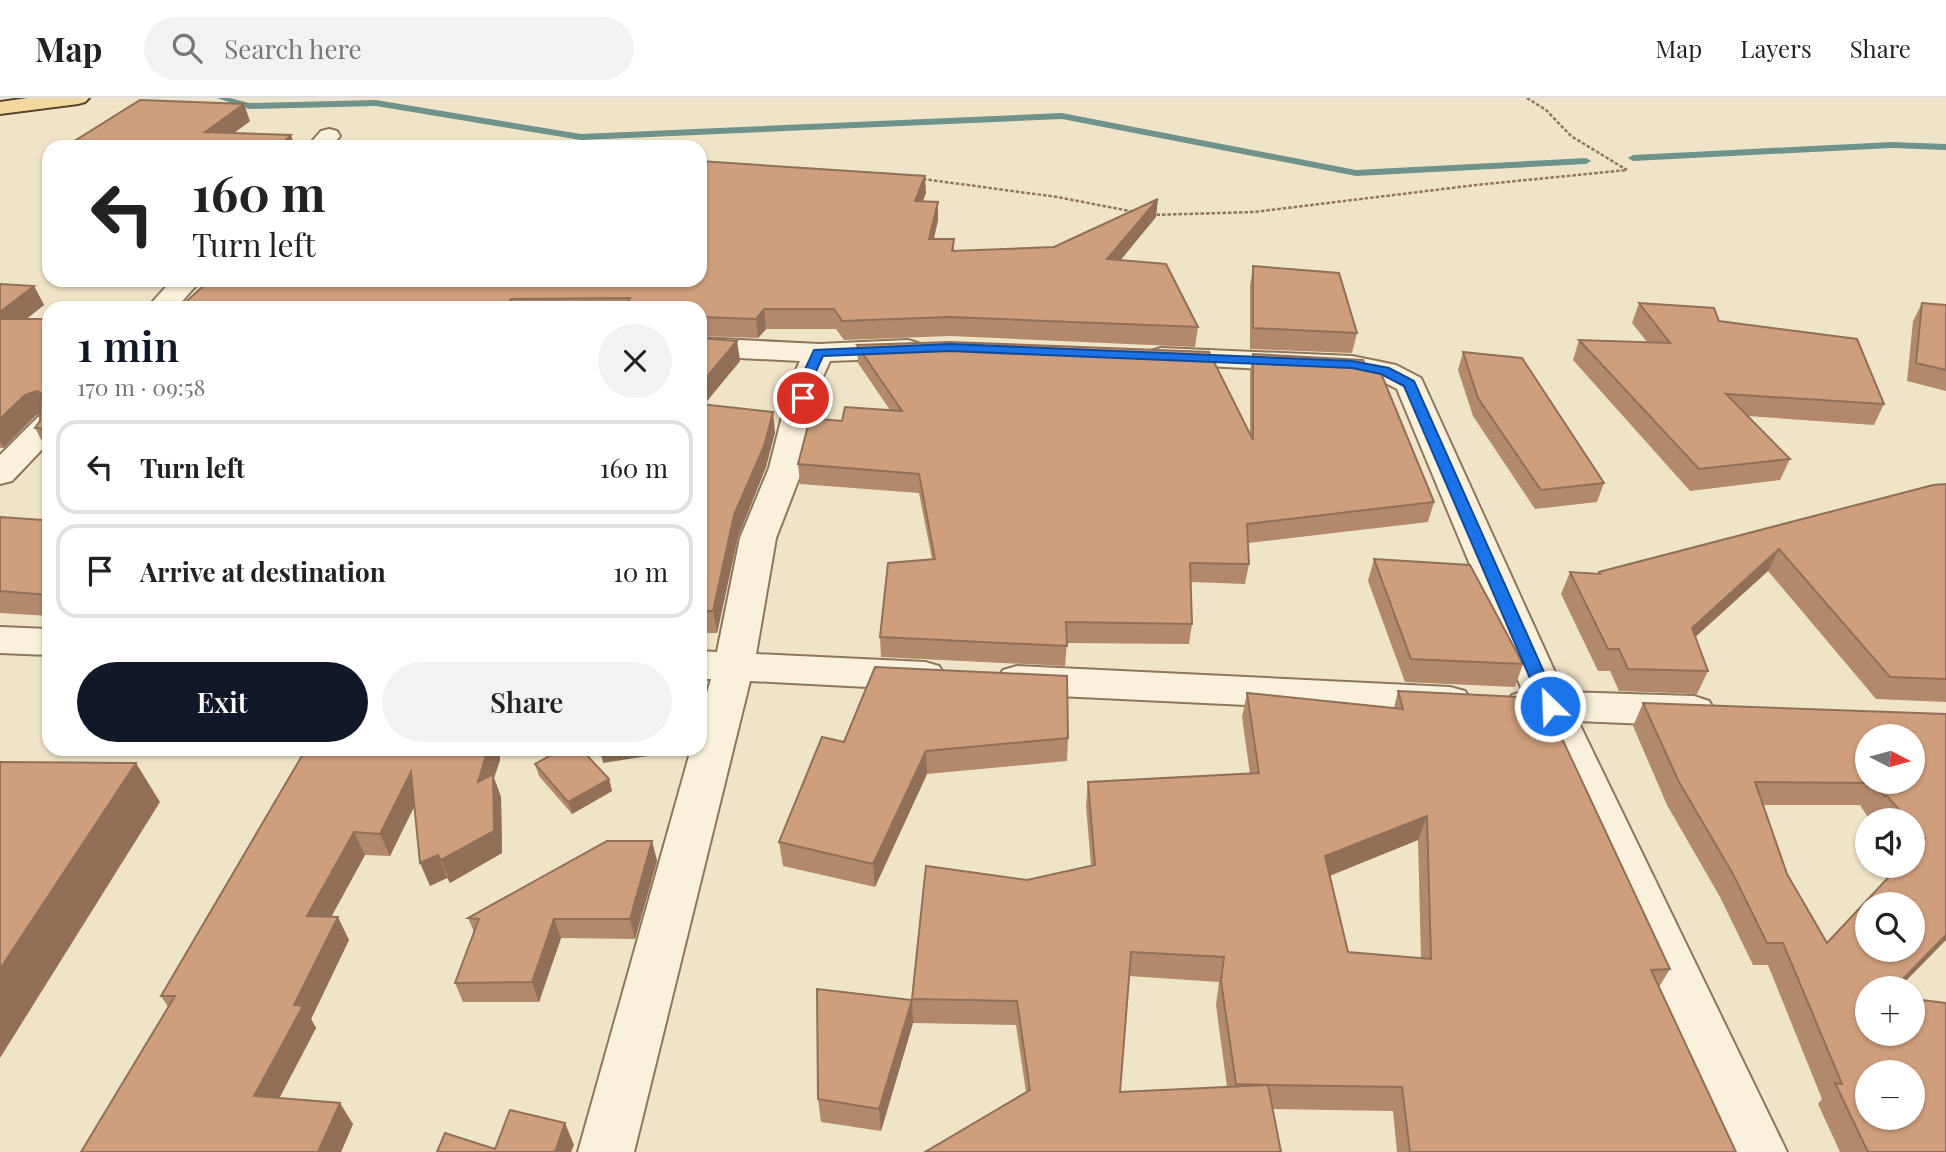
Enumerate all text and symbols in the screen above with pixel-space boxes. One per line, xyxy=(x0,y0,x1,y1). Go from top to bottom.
search box xyxy=(144,17,634,80)
text: Map xyxy=(35,26,102,70)
icon: search xyxy=(168,29,206,67)
text: Search here xyxy=(224,31,362,66)
text: Map xyxy=(1656,32,1702,64)
text: Layers xyxy=(1740,32,1812,64)
text: Share xyxy=(1850,32,1911,64)
text: 160 m xyxy=(192,159,326,224)
icon: left xyxy=(77,168,168,259)
text: Turn left xyxy=(192,222,316,265)
text: 1 min xyxy=(77,317,179,373)
button: close xyxy=(598,324,672,398)
pin xyxy=(773,368,833,428)
text: 170 m · 09:58 xyxy=(77,371,205,402)
icon: arrive xyxy=(784,379,822,417)
icon: left xyxy=(81,448,119,486)
text: Turn left xyxy=(140,450,245,485)
text: 160 m xyxy=(600,450,668,485)
icon: arrive xyxy=(81,552,119,590)
text: Arrive at destination xyxy=(140,554,386,589)
text: 10 m xyxy=(613,554,668,589)
button: Exit xyxy=(77,662,368,742)
button: Share xyxy=(382,662,672,742)
position arrow xyxy=(1513,669,1587,743)
north arrow xyxy=(1855,724,1925,794)
map controls xyxy=(1855,724,1925,1130)
button: sound xyxy=(1855,808,1925,878)
button: search xyxy=(1855,892,1925,962)
button: + xyxy=(1855,976,1925,1046)
button: − xyxy=(1855,1060,1925,1130)

